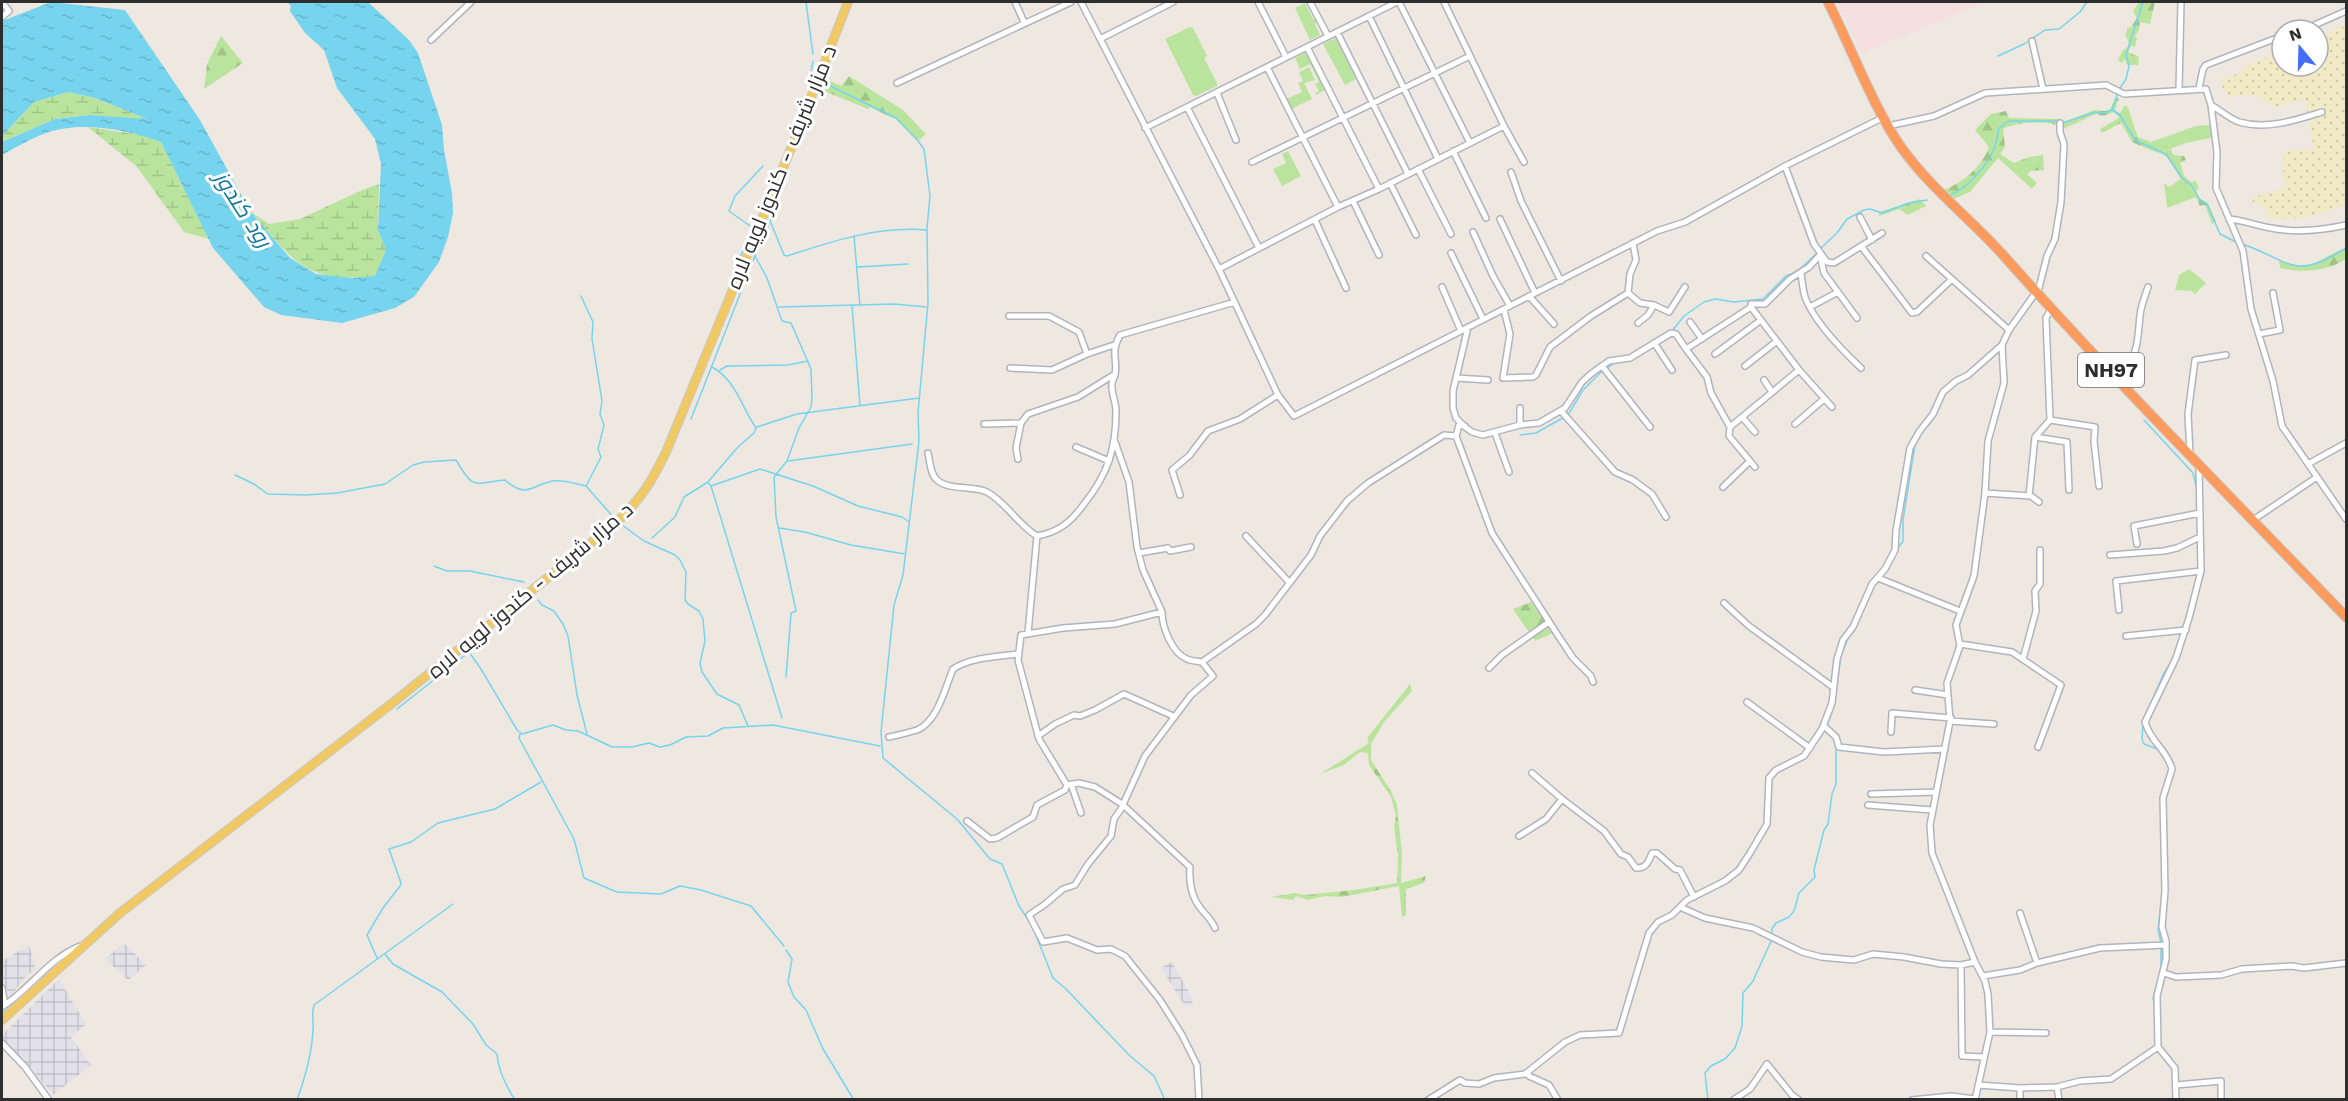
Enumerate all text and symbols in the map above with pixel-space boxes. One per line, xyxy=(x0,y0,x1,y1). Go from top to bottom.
north arrow xyxy=(2270,18,2330,78)
text: N xyxy=(2287,23,2304,45)
street label: د مزار شریف - کندوز لویه لاره xyxy=(721,42,841,292)
water label: رود کندوز xyxy=(208,164,277,253)
road number: NH97 xyxy=(2078,353,2144,387)
street label: د مزار شریف - کندوز لویه لاره xyxy=(422,497,638,683)

